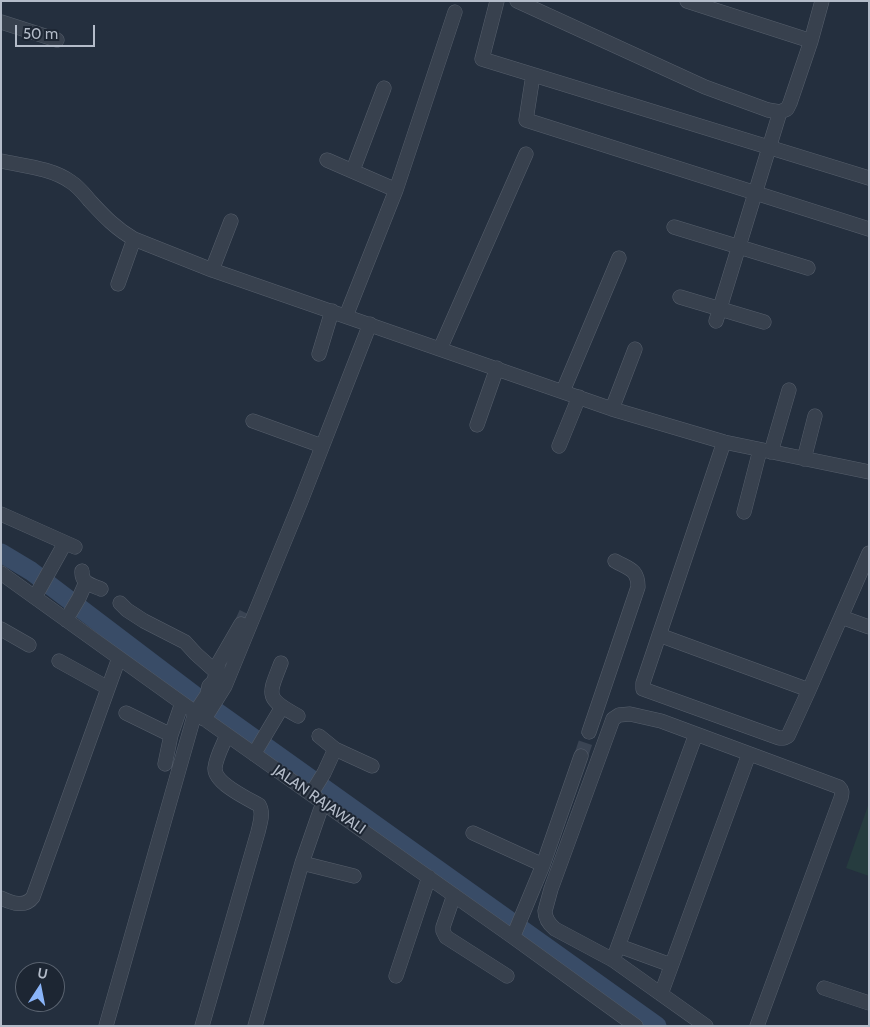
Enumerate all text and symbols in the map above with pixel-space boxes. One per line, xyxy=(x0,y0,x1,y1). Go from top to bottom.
scale bar xyxy=(18,15,98,47)
text: 50 m xyxy=(23,25,58,43)
street label: JALAN RAJAWALI xyxy=(269,761,369,839)
north arrow xyxy=(15,962,65,1012)
text: U xyxy=(36,963,49,983)

